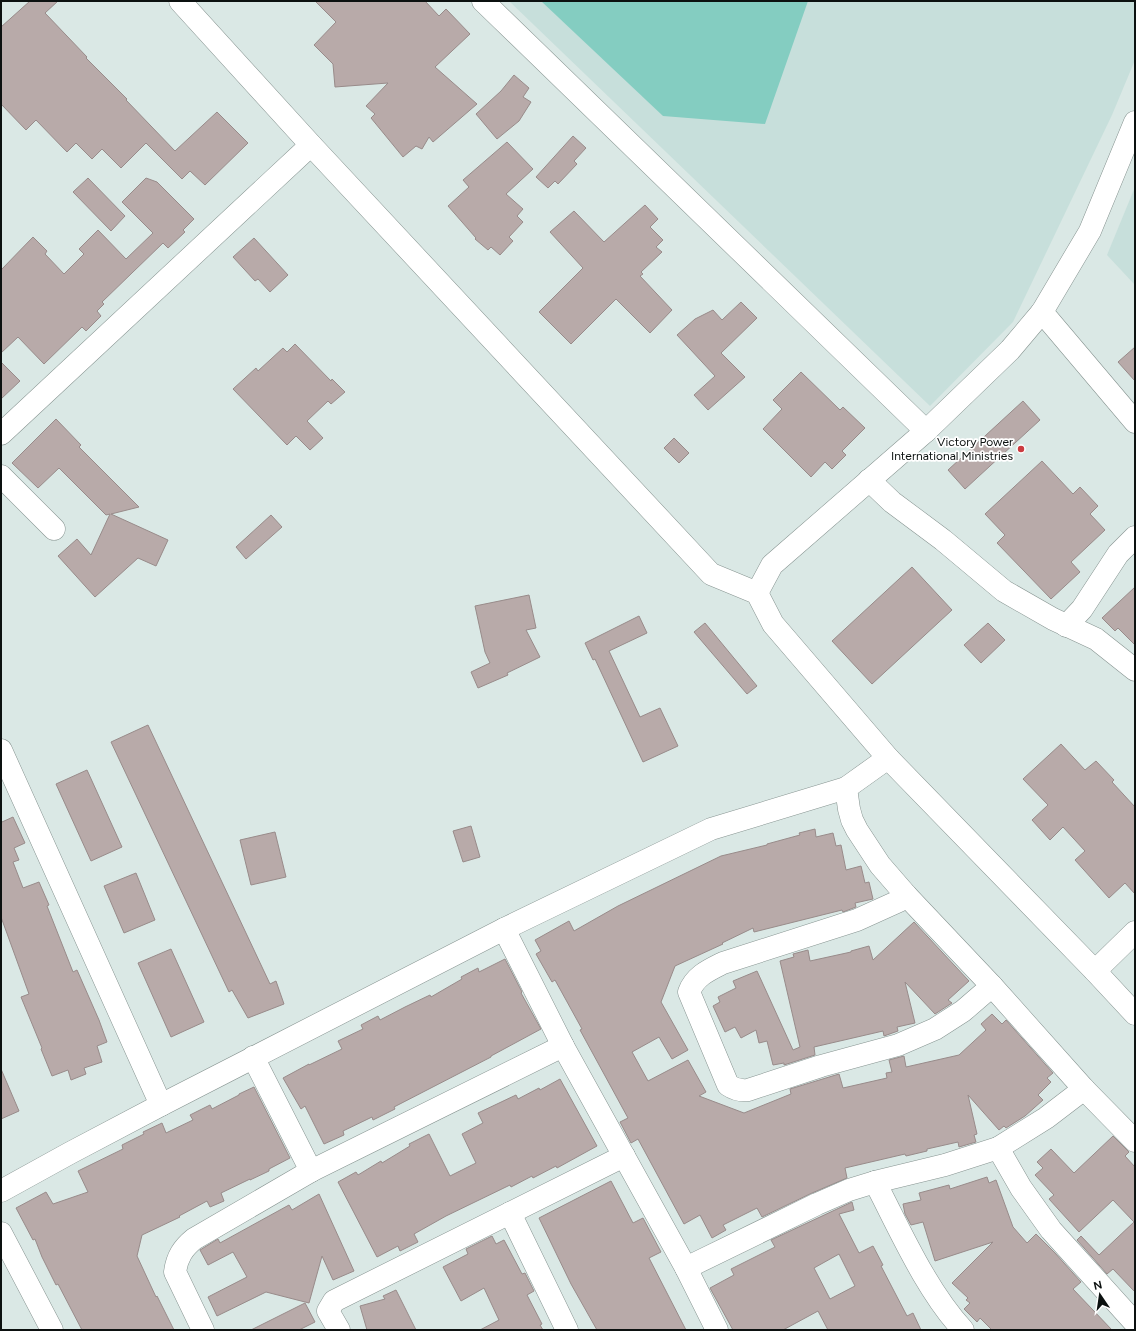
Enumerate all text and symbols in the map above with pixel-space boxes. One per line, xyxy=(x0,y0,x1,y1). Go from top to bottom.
place label: Victory Power International Ministries xyxy=(891,435,1013,463)
marker: Victory Power International Ministries xyxy=(1016,444,1026,454)
north arrow xyxy=(1080,1275,1120,1315)
text: N xyxy=(1092,1278,1103,1293)

